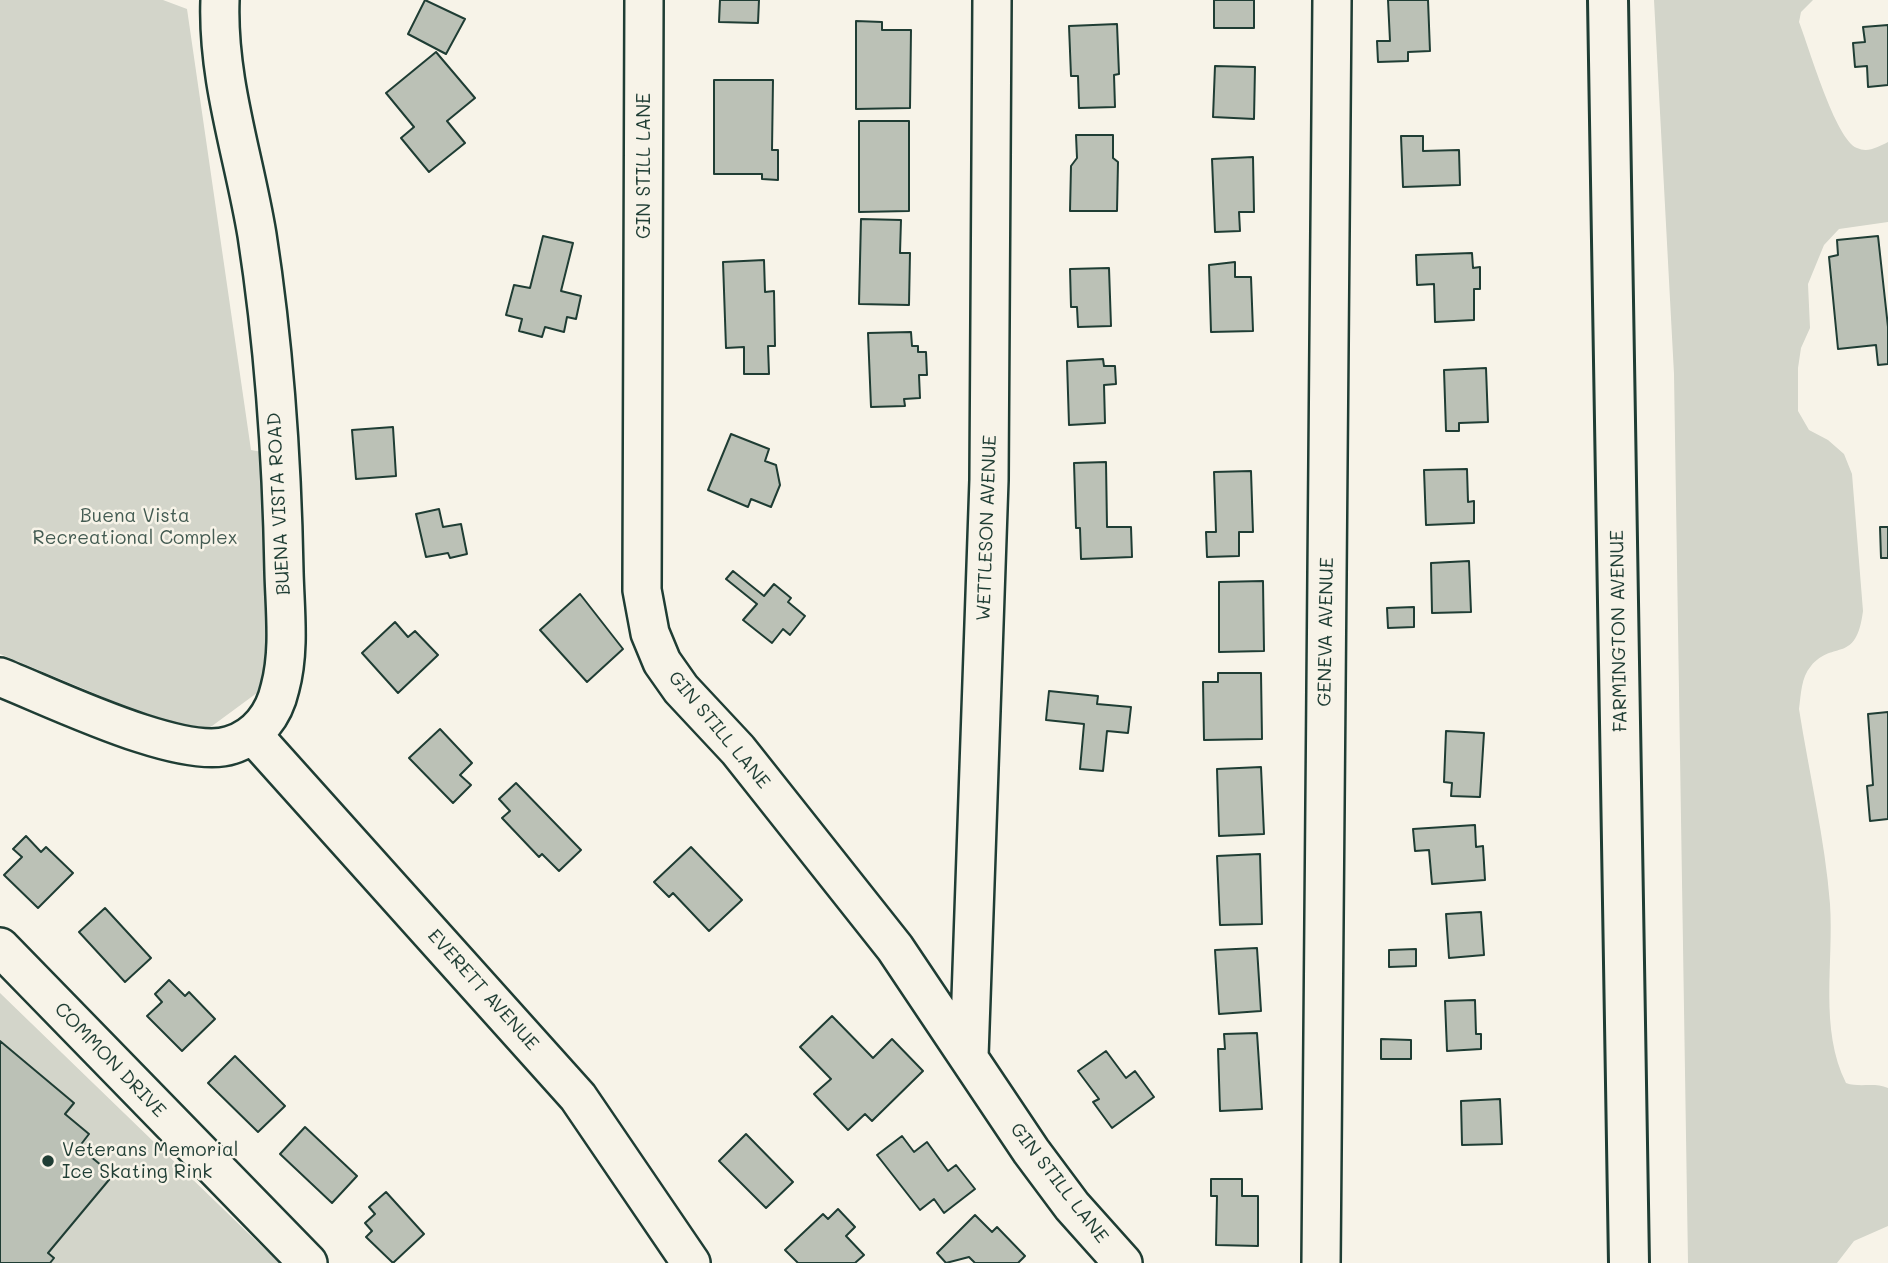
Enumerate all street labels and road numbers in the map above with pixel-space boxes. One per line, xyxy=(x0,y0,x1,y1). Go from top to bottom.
street label: GIN STILL LANE xyxy=(633,93,655,239)
street label: BUENA VISTA ROAD xyxy=(263,412,295,596)
street label: WETTLESON AVENUE xyxy=(972,434,1002,622)
street label: FARMINGTON AVENUE xyxy=(1606,530,1632,732)
street label: GENEVA AVENUE xyxy=(1313,557,1339,707)
street label: GIN STILL LANE xyxy=(663,667,775,793)
street label: EVERETT AVENUE xyxy=(423,925,543,1055)
street label: COMMON DRIVE xyxy=(49,998,171,1122)
street label: GIN STILL LANE xyxy=(1005,1118,1113,1248)

